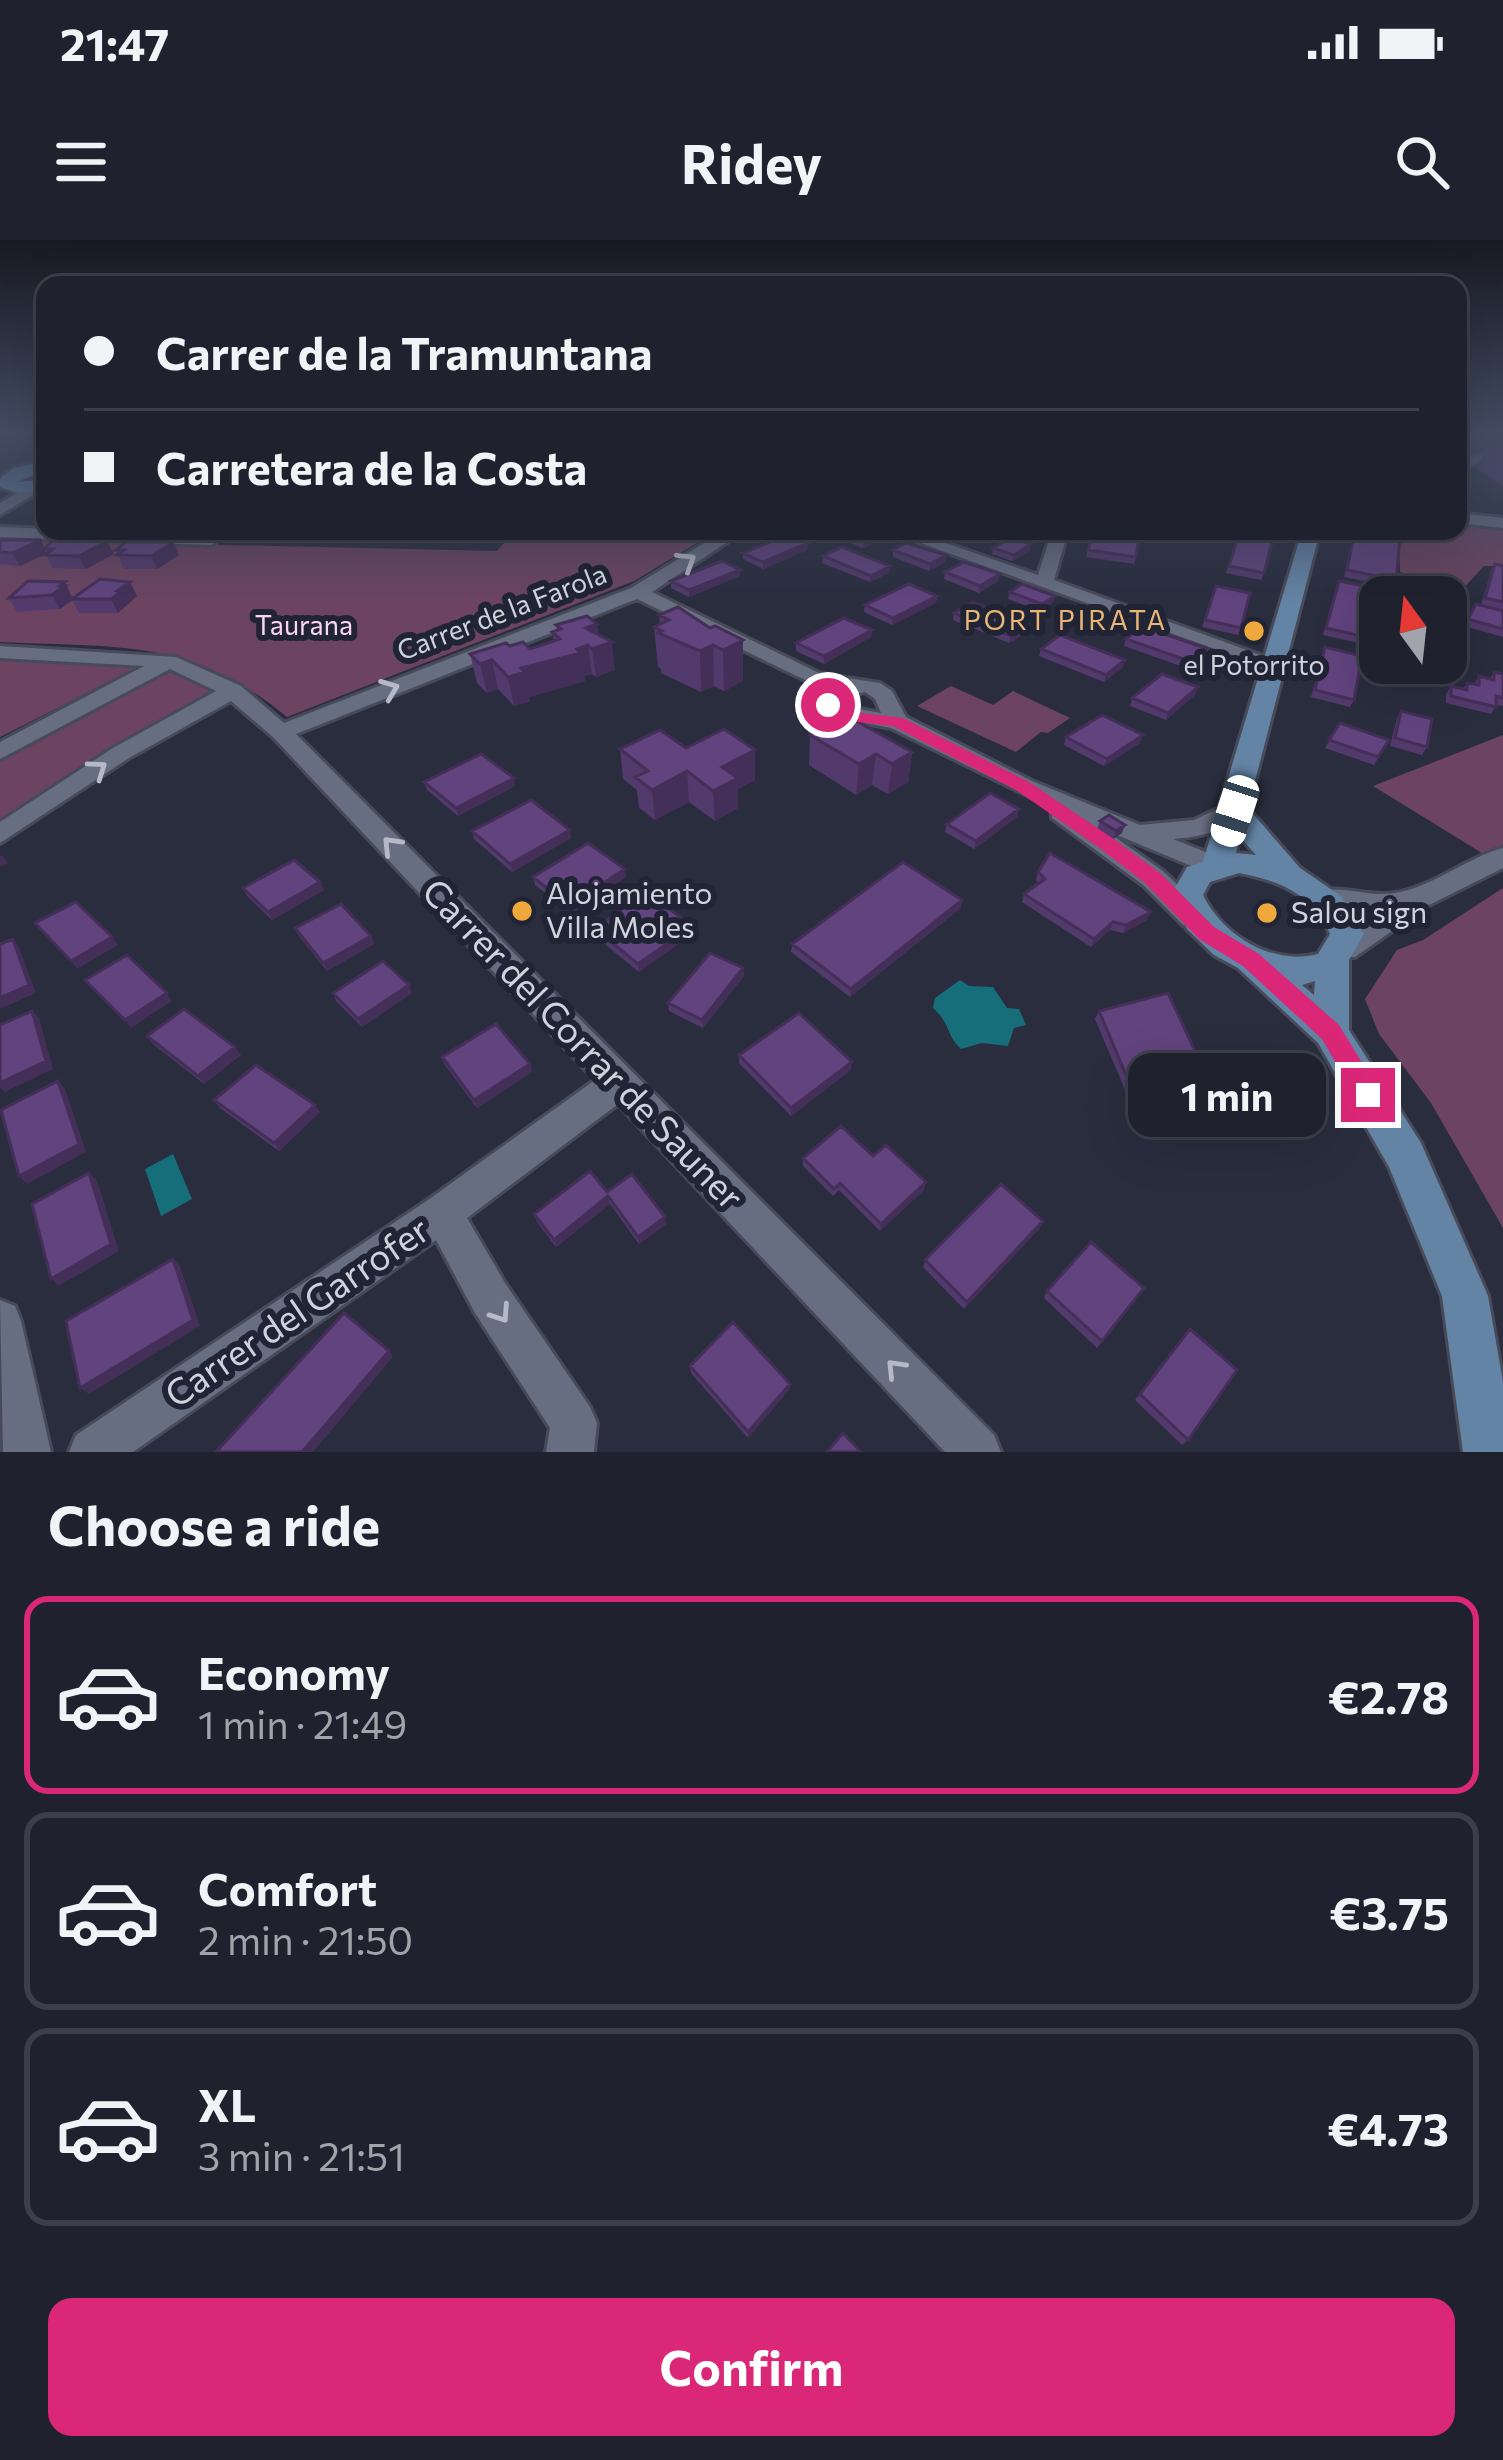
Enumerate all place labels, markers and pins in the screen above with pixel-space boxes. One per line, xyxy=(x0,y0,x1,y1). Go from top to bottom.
marker: el Potorrito xyxy=(1241,618,1267,644)
place label: el Potorrito xyxy=(1183,648,1325,681)
place label: Alojamiento Villa Moles xyxy=(546,873,713,944)
place label: Salou sign xyxy=(1291,892,1427,929)
marker: Alojamiento Villa Moles xyxy=(509,898,535,924)
marker: Salou sign xyxy=(1254,900,1280,926)

